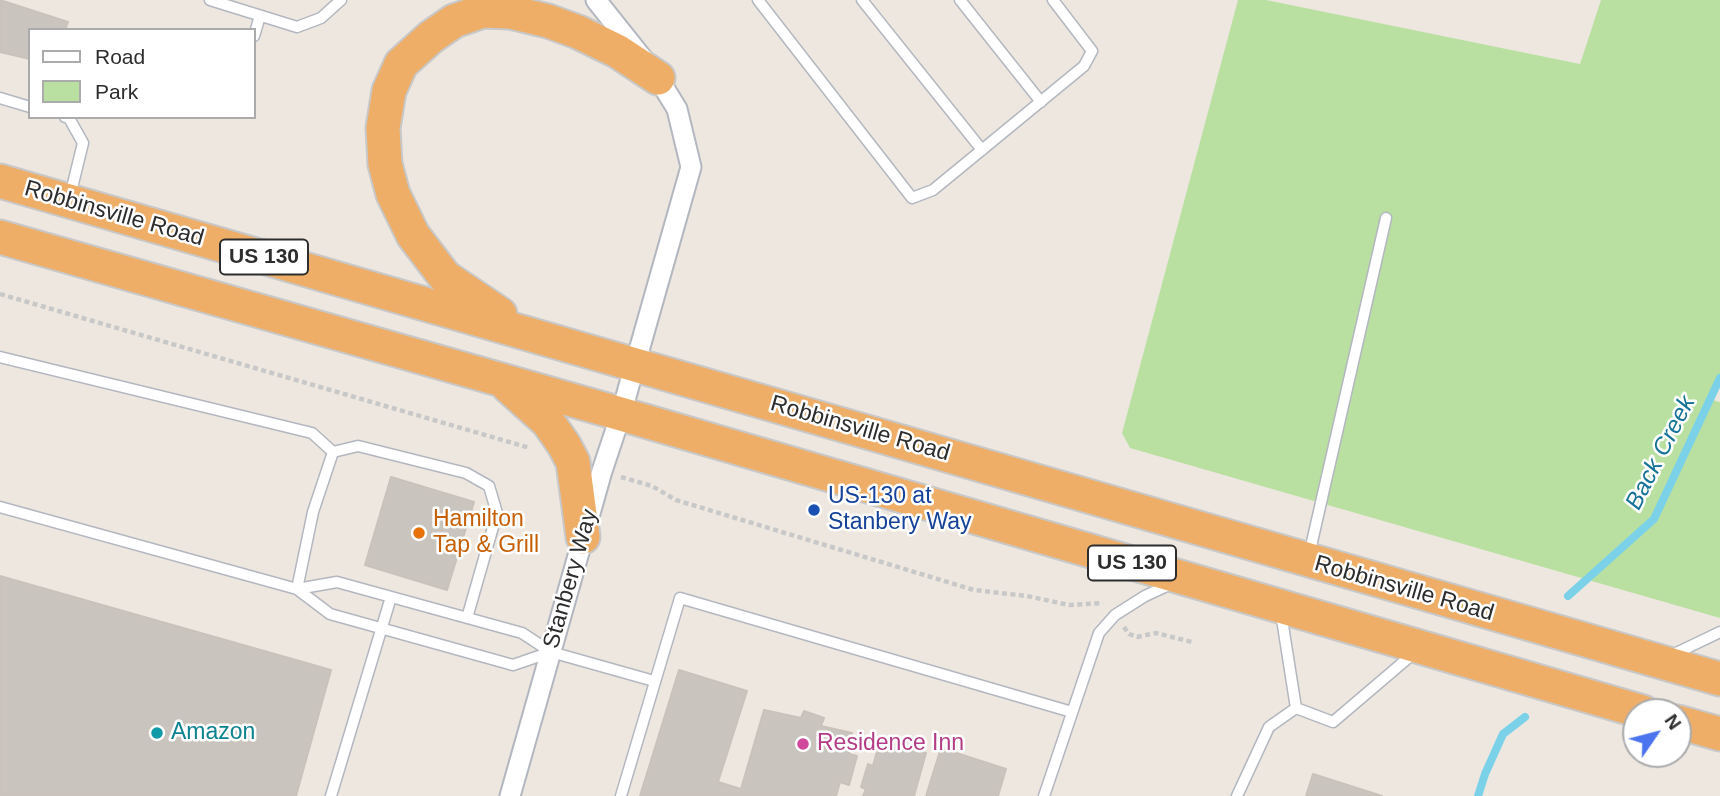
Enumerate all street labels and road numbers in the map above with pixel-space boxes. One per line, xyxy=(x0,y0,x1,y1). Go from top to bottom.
street label: Robbinsville Road xyxy=(21,175,207,253)
road number: US 130 xyxy=(220,240,308,274)
street label: Robbinsville Road xyxy=(767,390,953,468)
street label: Stanbery Way xyxy=(538,506,604,652)
road number: US 130 xyxy=(1088,546,1176,580)
street label: Robbinsville Road xyxy=(1311,550,1497,628)

